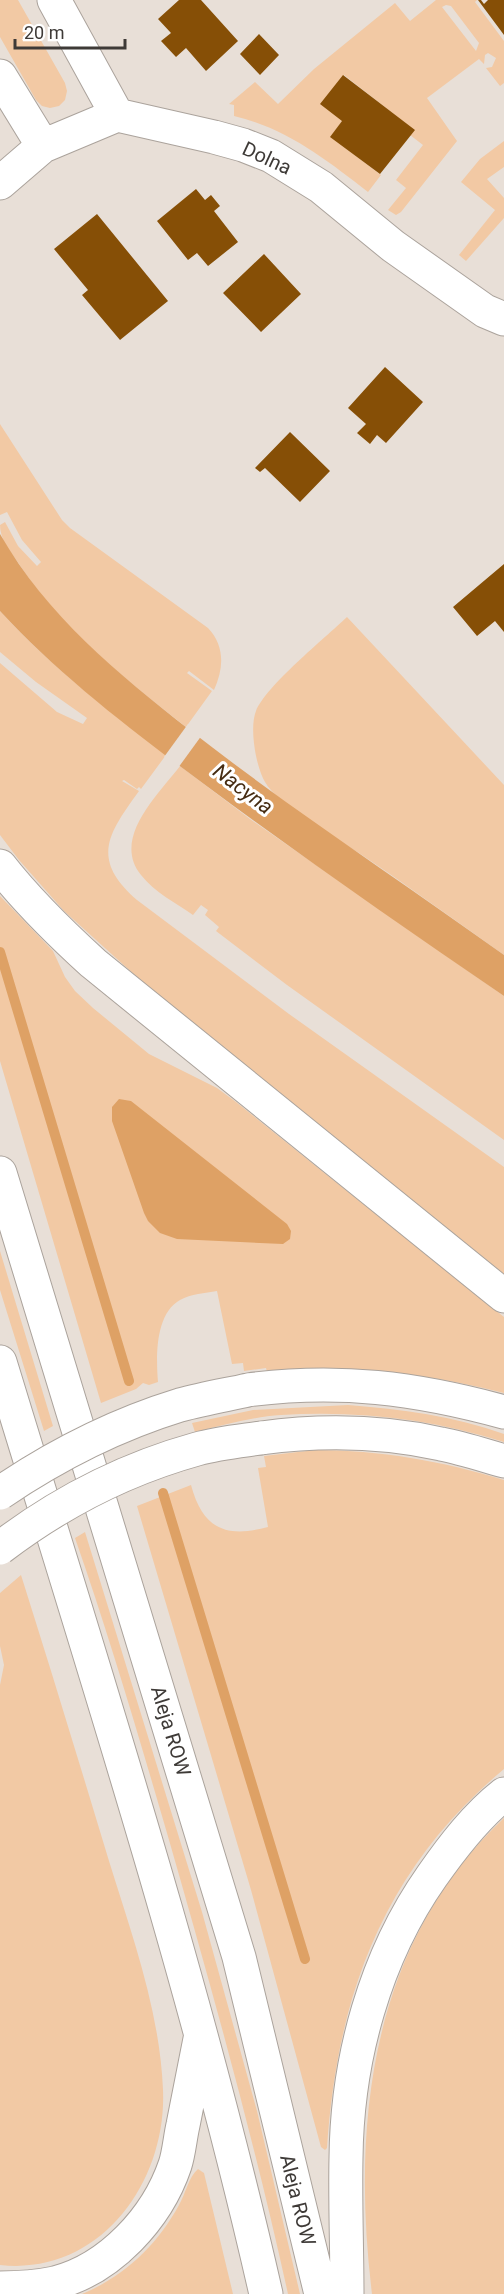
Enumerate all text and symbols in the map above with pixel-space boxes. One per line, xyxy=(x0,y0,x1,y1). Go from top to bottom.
scale bar xyxy=(15,12,124,50)
text: 20 m xyxy=(24,22,64,43)
street label: Dolna xyxy=(239,136,295,180)
water label: Nacyna xyxy=(209,759,277,819)
street label: Aleja ROW xyxy=(146,1683,196,1779)
street label: Aleja ROW xyxy=(275,2152,321,2248)

